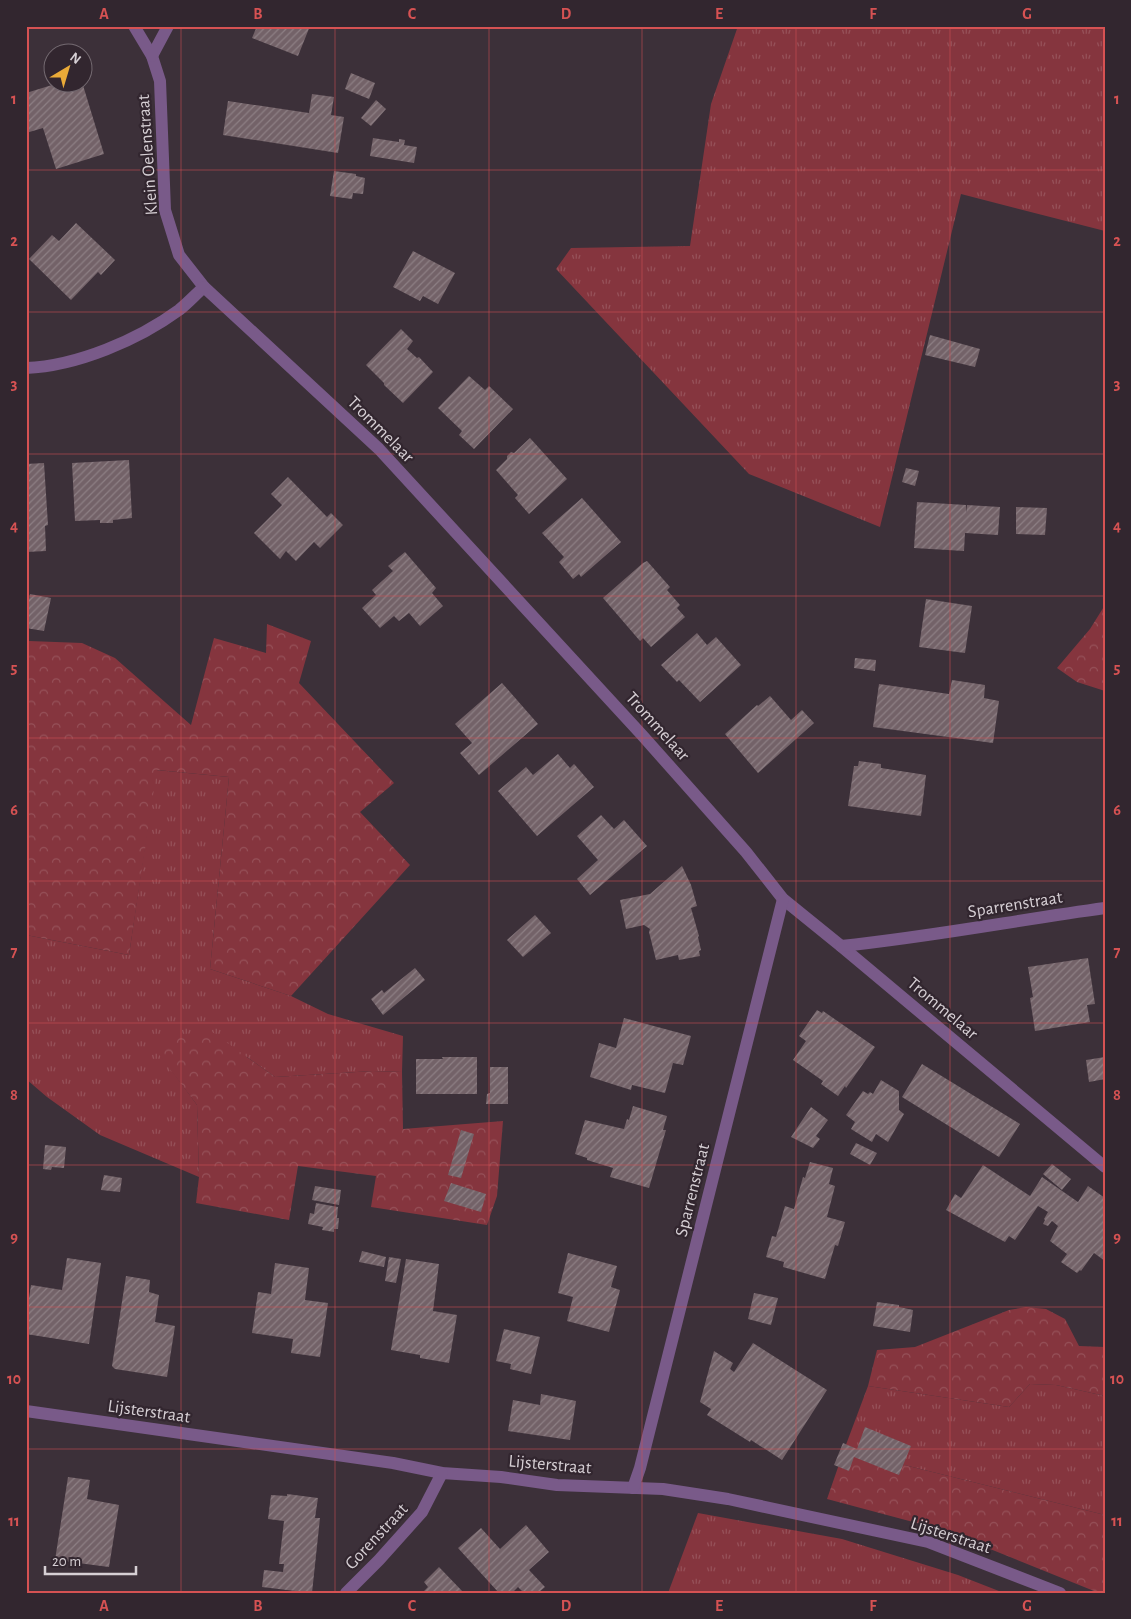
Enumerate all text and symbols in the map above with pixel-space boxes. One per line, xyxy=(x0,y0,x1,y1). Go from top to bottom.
text: A xyxy=(99,6,109,22)
text: B xyxy=(253,6,263,22)
text: C xyxy=(408,6,417,22)
text: D xyxy=(561,6,572,22)
text: E xyxy=(715,6,723,22)
text: F xyxy=(869,6,877,22)
text: G xyxy=(1022,6,1032,22)
north arrow xyxy=(42,42,92,92)
text: N xyxy=(67,50,84,67)
text: 1 xyxy=(11,91,17,107)
text: 1 xyxy=(1114,91,1120,107)
street label: Klein Oelenstraat xyxy=(135,94,161,216)
text: 2 xyxy=(10,233,18,249)
text: 2 xyxy=(1113,233,1121,249)
text: 3 xyxy=(11,376,18,392)
text: 3 xyxy=(1114,376,1121,392)
street label: Trommelaar xyxy=(344,393,417,467)
text: 4 xyxy=(10,518,18,534)
text: 4 xyxy=(1113,518,1121,534)
text: 5 xyxy=(11,660,18,676)
text: 5 xyxy=(1114,660,1121,676)
street label: Trommelaar xyxy=(622,689,693,765)
text: 6 xyxy=(10,802,18,818)
text: 6 xyxy=(1113,802,1121,818)
street label: Sparrenstraat xyxy=(967,889,1064,921)
text: 7 xyxy=(11,944,18,960)
text: 7 xyxy=(1114,944,1121,960)
street label: Trommelaar xyxy=(904,974,981,1043)
text: 8 xyxy=(10,1087,18,1103)
text: 8 xyxy=(1113,1087,1121,1103)
street label: Sparrenstraat xyxy=(673,1142,713,1239)
text: 9 xyxy=(10,1229,18,1245)
text: 9 xyxy=(1113,1229,1121,1245)
text: 10 xyxy=(7,1371,21,1387)
text: 10 xyxy=(1110,1371,1124,1387)
street label: Lijsterstraat xyxy=(106,1397,192,1427)
street label: Lijsterstraat xyxy=(508,1452,592,1478)
street label: Gorenstraat xyxy=(342,1500,412,1573)
text: 11 xyxy=(8,1513,20,1529)
text: 11 xyxy=(1111,1513,1123,1529)
street label: Lijsterstraat xyxy=(908,1515,993,1557)
scale bar xyxy=(45,1544,136,1576)
text: 20 m xyxy=(52,1554,81,1569)
text: A xyxy=(99,1598,109,1614)
text: B xyxy=(253,1598,263,1614)
text: C xyxy=(408,1598,417,1614)
text: D xyxy=(561,1598,572,1614)
text: E xyxy=(715,1598,723,1614)
text: F xyxy=(869,1598,877,1614)
text: G xyxy=(1022,1598,1032,1614)

